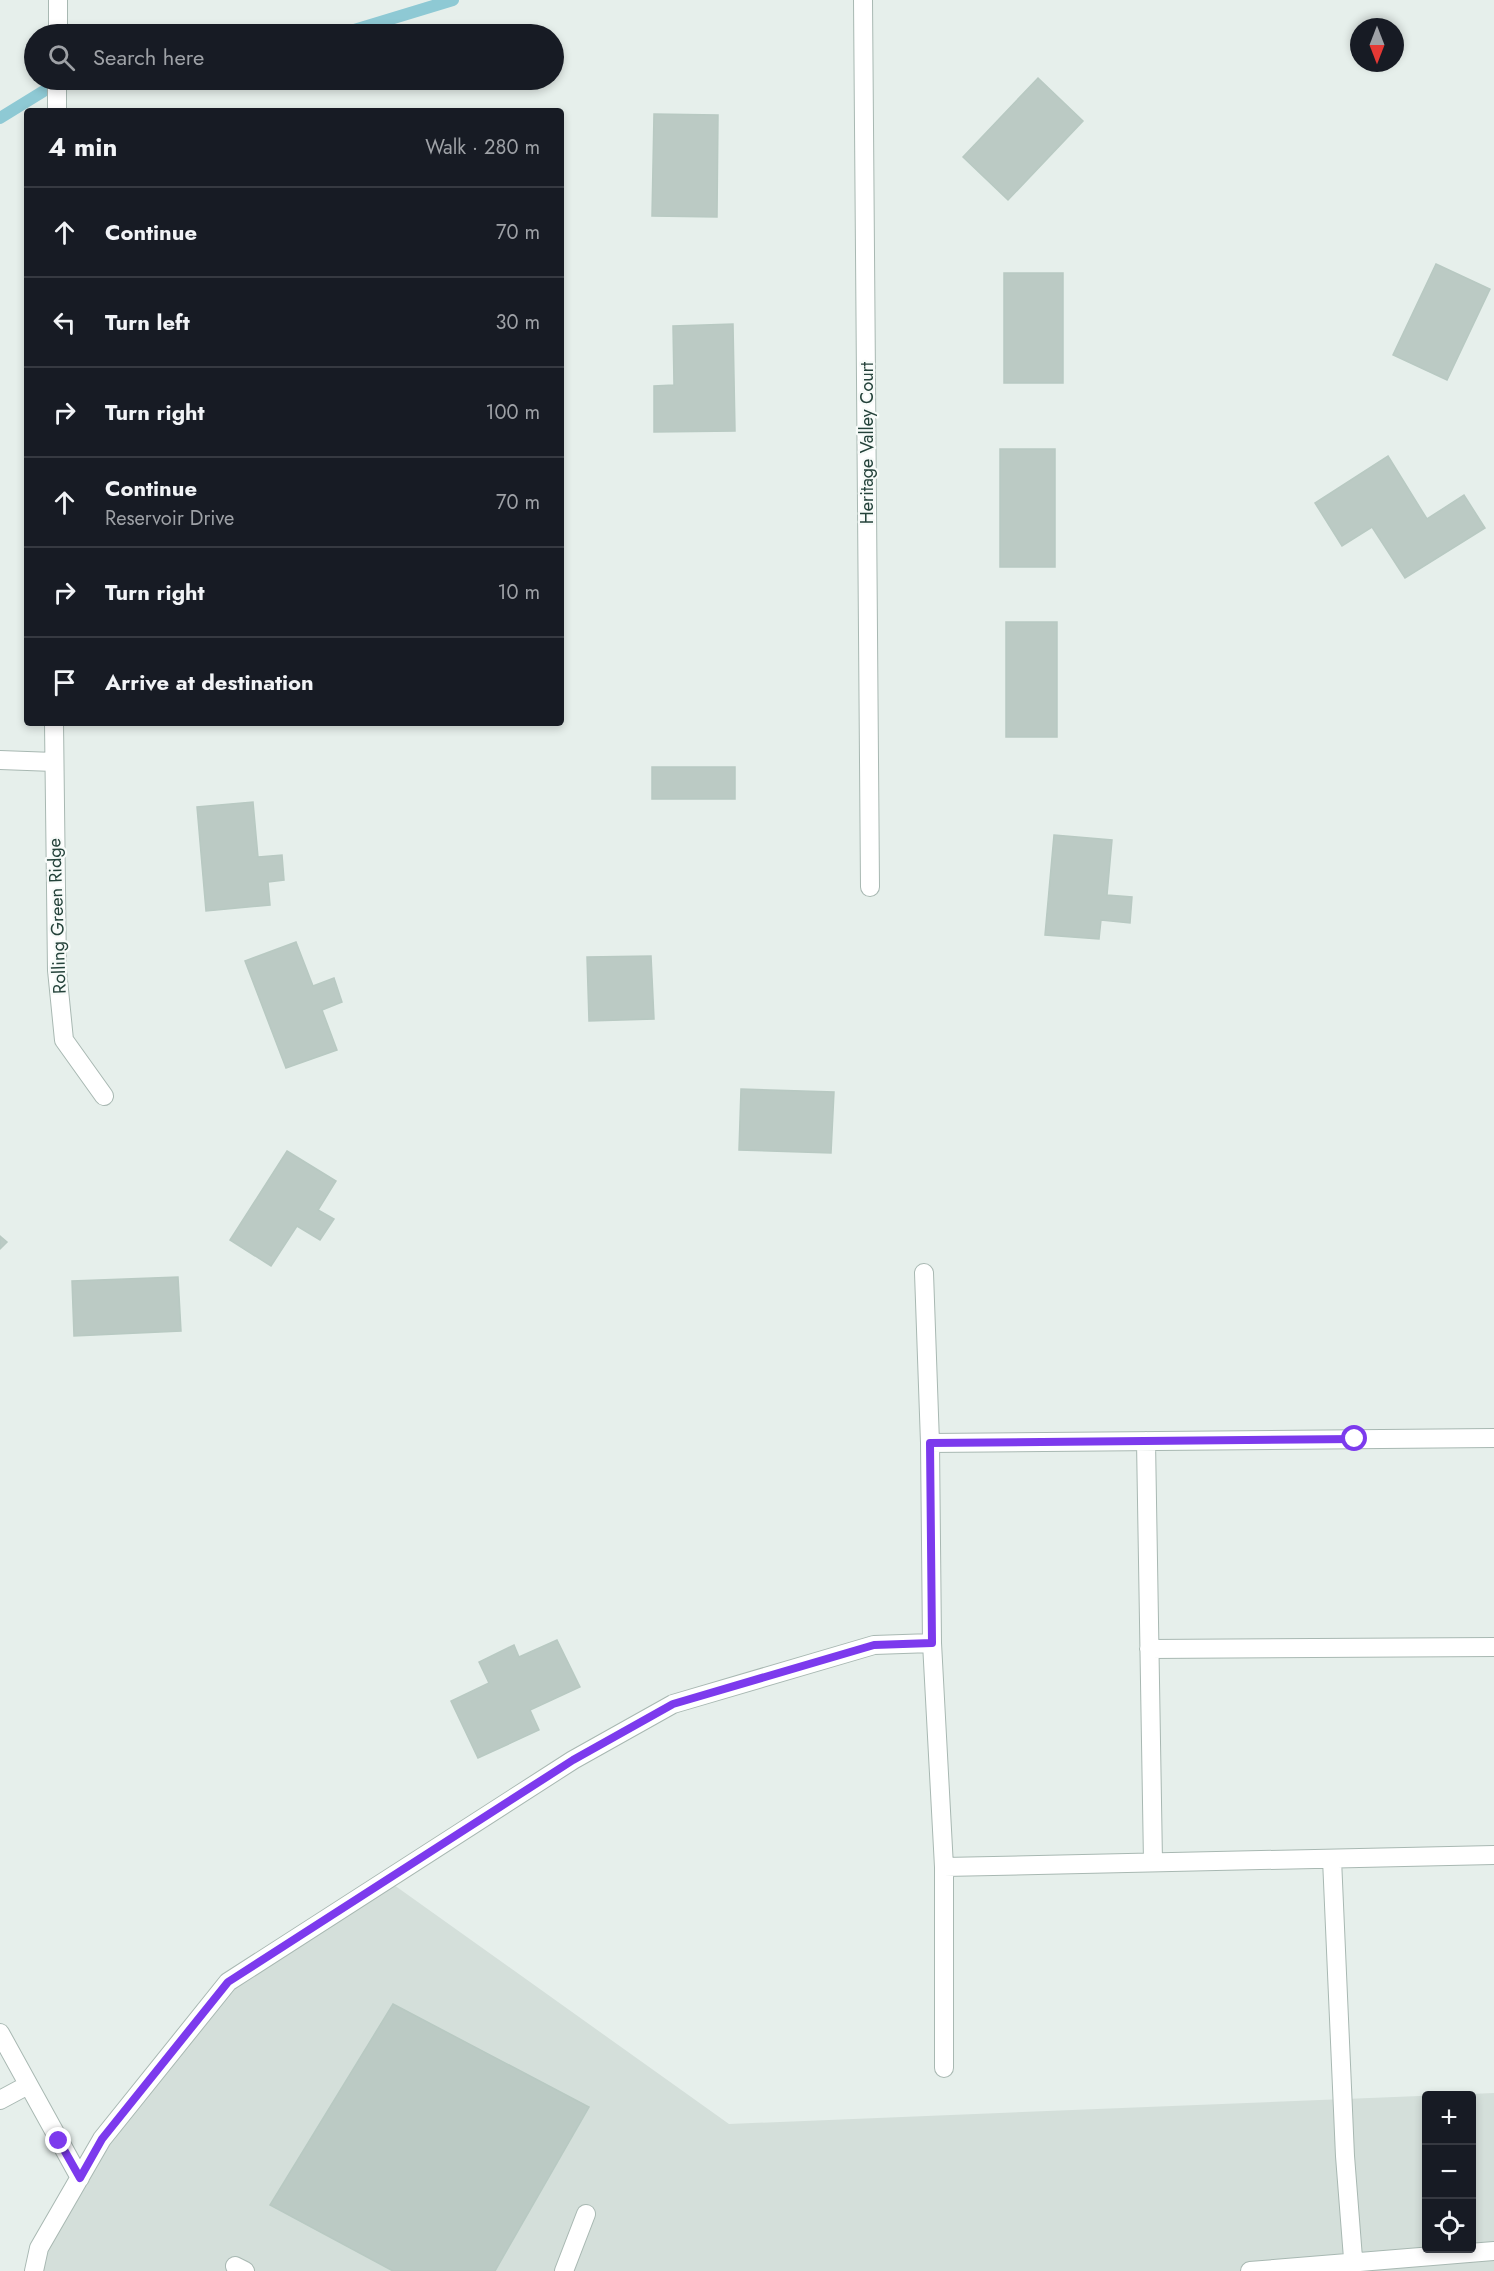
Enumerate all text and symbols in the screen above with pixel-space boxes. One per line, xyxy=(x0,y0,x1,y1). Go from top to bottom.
north arrow xyxy=(1350,18,1404,72)
search box xyxy=(24,24,564,90)
icon: search xyxy=(45,41,78,74)
text: Search here xyxy=(93,41,204,73)
text: 4 min xyxy=(48,128,117,166)
text: Walk · 280 m xyxy=(425,133,540,162)
icon: ahead xyxy=(48,216,81,249)
text: Continue xyxy=(105,216,197,248)
text: 70 m xyxy=(496,218,540,247)
icon: left xyxy=(48,306,81,339)
text: Turn left xyxy=(105,306,190,338)
text: 30 m xyxy=(495,308,540,337)
street label: Heritage Valley Court xyxy=(854,361,880,524)
icon: right xyxy=(48,396,81,429)
text: Turn right xyxy=(105,396,205,428)
text: 100 m xyxy=(485,398,540,427)
text: Continue xyxy=(105,472,197,504)
icon: ahead xyxy=(48,486,81,519)
text: 70 m xyxy=(496,488,540,517)
text: Reservoir Drive xyxy=(105,504,234,533)
icon: right xyxy=(48,576,81,609)
text: Turn right xyxy=(105,576,205,608)
text: 10 m xyxy=(497,578,540,607)
icon: arrive xyxy=(48,666,81,699)
text: Arrive at destination xyxy=(105,666,314,698)
street label: Rolling Green Ridge xyxy=(41,838,73,994)
route start xyxy=(1341,1425,1367,1451)
map controls xyxy=(1422,2091,1476,2253)
button: + xyxy=(1422,2091,1476,2145)
route end xyxy=(45,2127,71,2153)
button: − xyxy=(1422,2145,1476,2199)
button: locate xyxy=(1422,2199,1476,2253)

